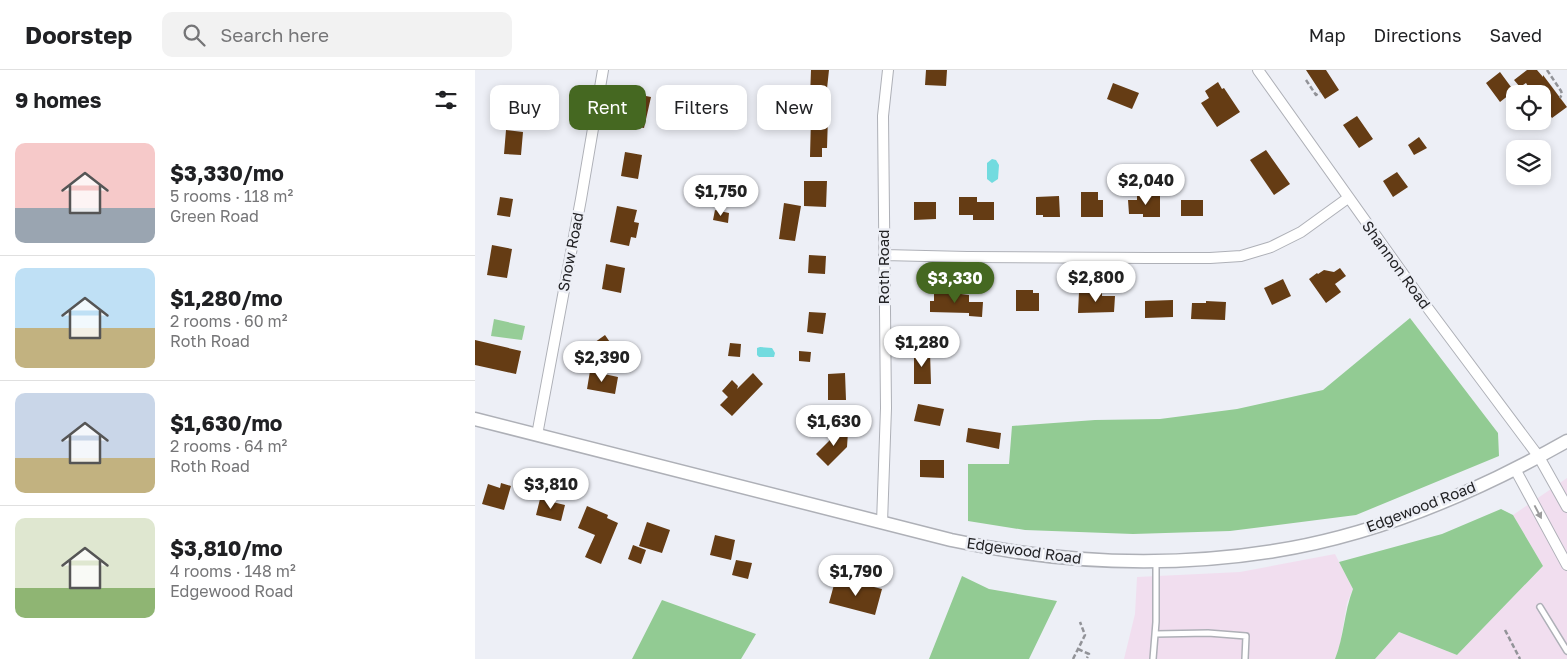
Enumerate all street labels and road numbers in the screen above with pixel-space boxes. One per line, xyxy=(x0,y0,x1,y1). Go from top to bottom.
street label: Snow Road xyxy=(554,211,587,293)
street label: Shannon Road xyxy=(1359,217,1435,312)
street label: Roth Road xyxy=(874,230,892,304)
street label: Edgewood Road xyxy=(1363,477,1478,535)
street label: Edgewood Road xyxy=(966,533,1083,567)

